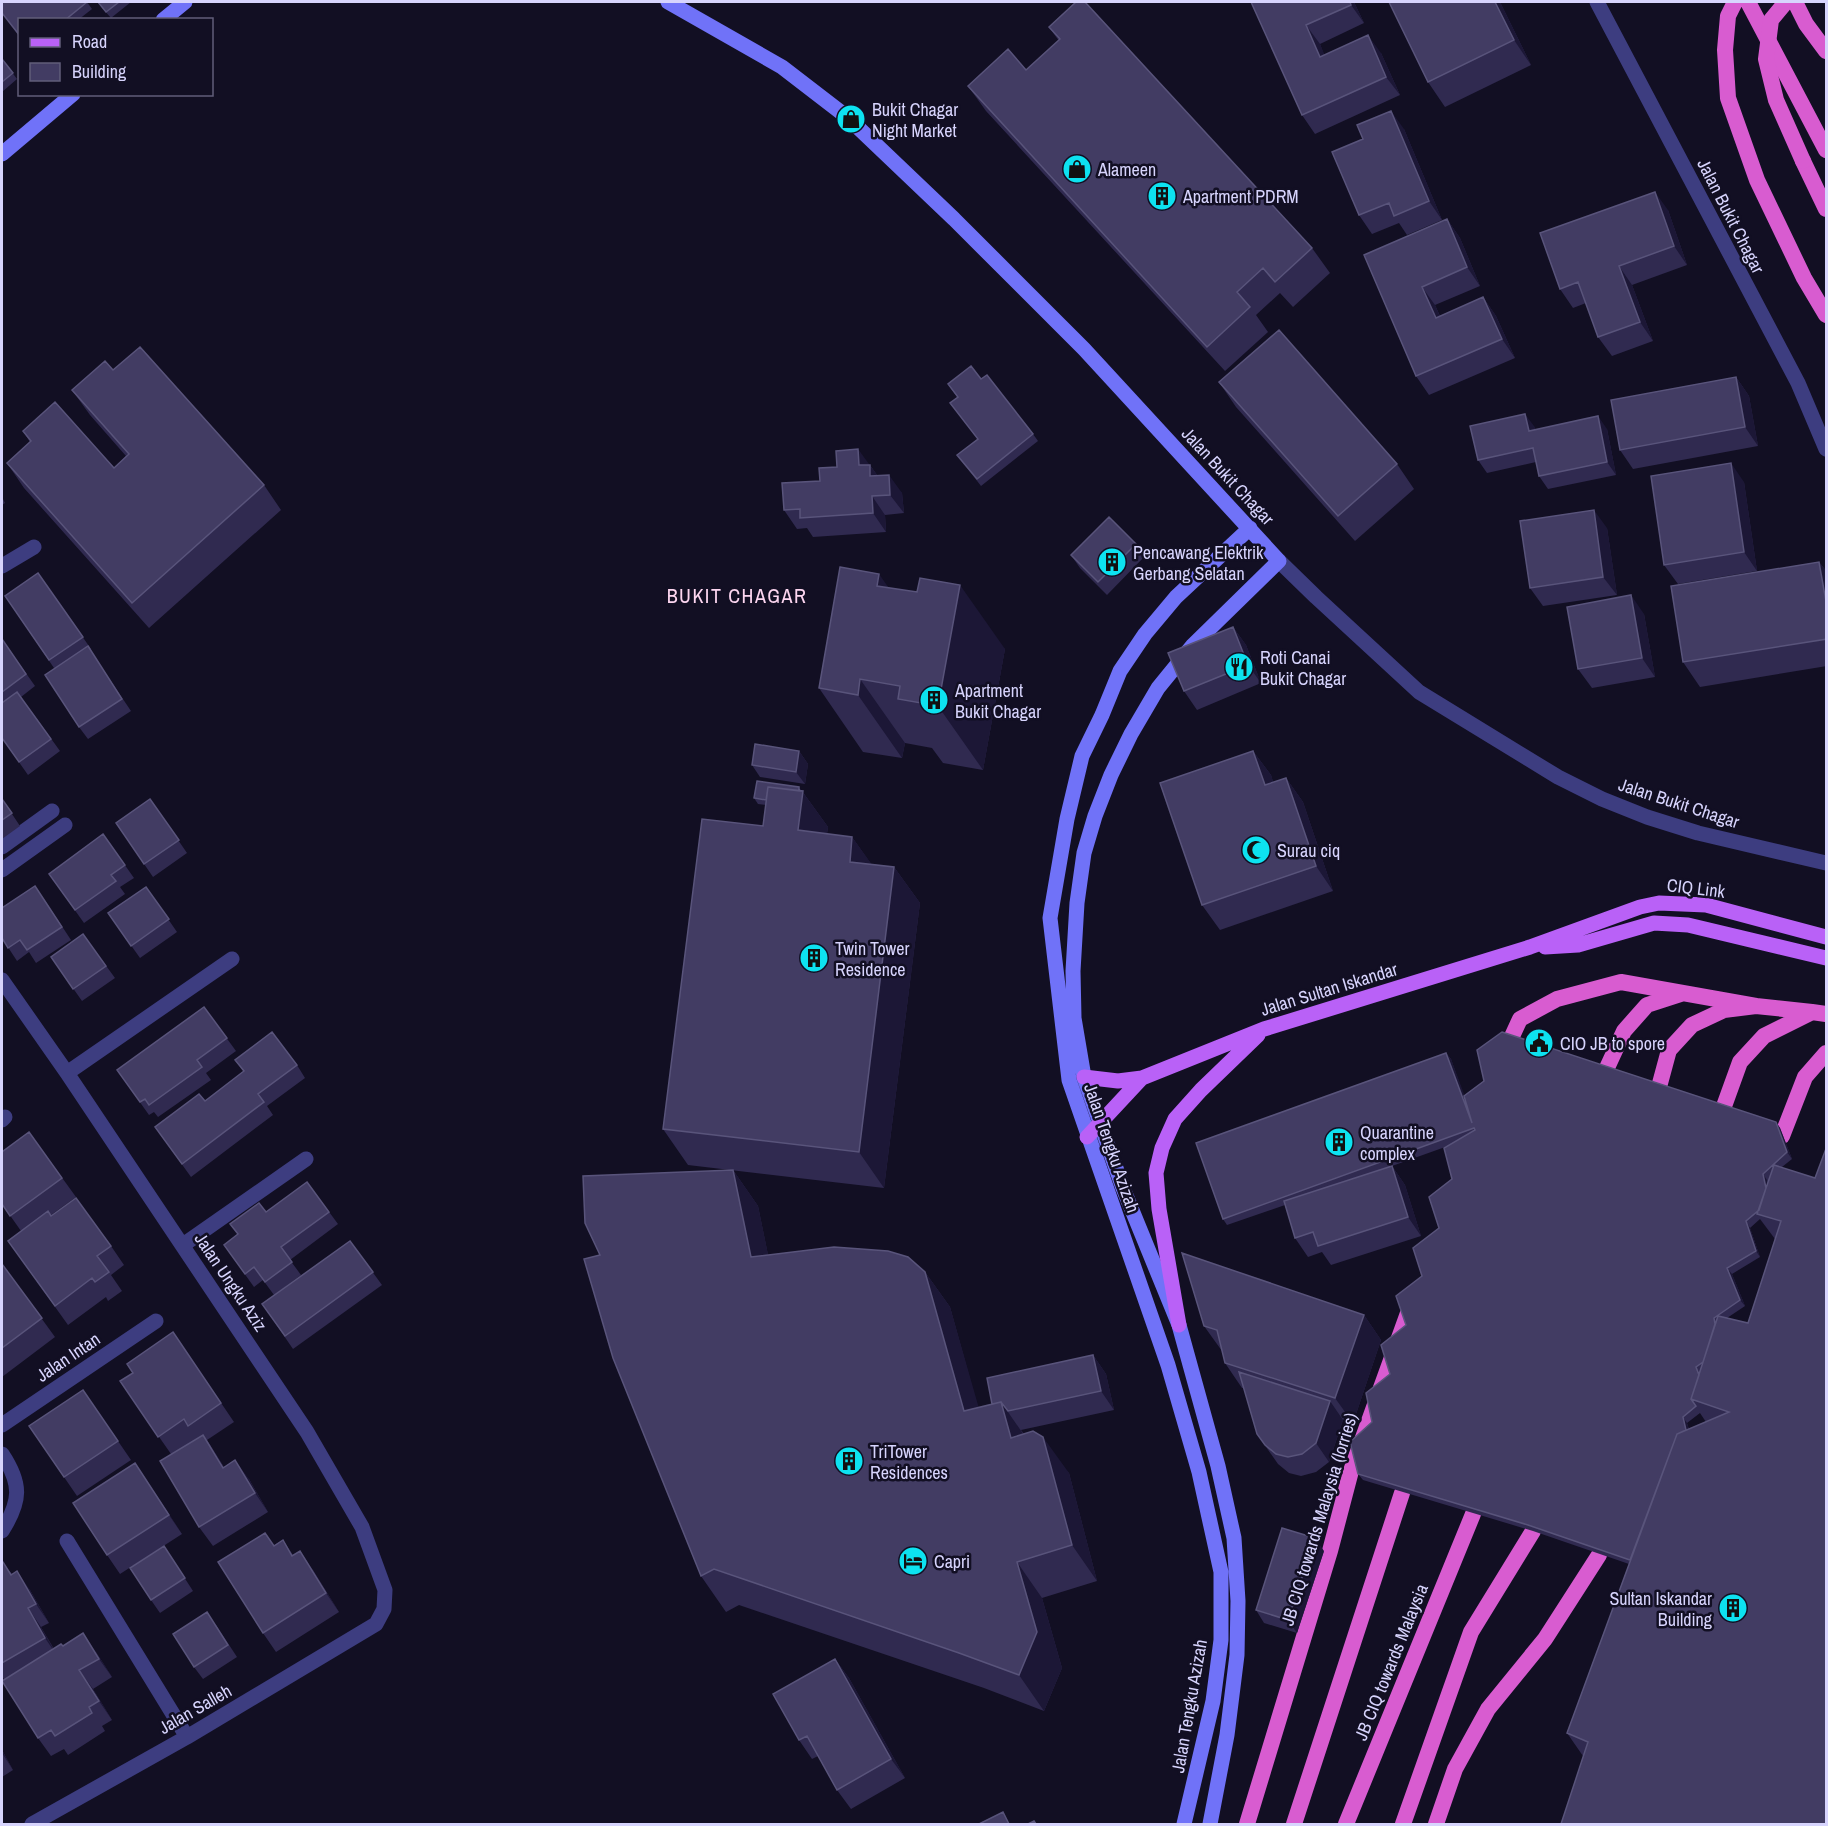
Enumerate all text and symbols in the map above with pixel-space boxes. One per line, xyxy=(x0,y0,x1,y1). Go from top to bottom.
legend xyxy=(18,18,213,96)
text: Road xyxy=(72,29,107,54)
text: Building xyxy=(72,59,127,84)
place label: Bukit Chagar Night Market xyxy=(872,97,958,143)
shop icon: Bukit Chagar Night Market xyxy=(835,103,867,135)
shop icon: Alameen xyxy=(1061,153,1093,185)
street label: Jalan Bukit Chagar xyxy=(1691,154,1771,278)
place label: Alameen xyxy=(1097,157,1156,182)
building icon: Apartment PDRM xyxy=(1146,180,1178,212)
place label: Apartment PDRM xyxy=(1182,184,1299,209)
street label: Jalan Bukit Chagar xyxy=(1176,422,1280,530)
place label: Pencawang Elektrik Gerbang Selatan xyxy=(1133,540,1264,586)
building icon: Pencawang Elektrik Gerbang Selatan xyxy=(1096,546,1128,578)
district label: BUKIT CHAGAR xyxy=(667,582,807,609)
place label: Roti Canai Bukit Chagar xyxy=(1260,645,1346,691)
restaurant icon: Roti Canai Bukit Chagar xyxy=(1223,651,1255,683)
place label: Apartment Bukit Chagar xyxy=(954,678,1041,724)
building icon: Apartment Bukit Chagar xyxy=(918,684,950,716)
street label: Jalan Bukit Chagar xyxy=(1615,772,1743,834)
mosque icon: Surau ciq xyxy=(1240,834,1272,866)
place label: Surau ciq xyxy=(1277,838,1340,863)
street label: CIQ Link xyxy=(1666,872,1727,904)
place label: Twin Tower Residence xyxy=(835,936,909,982)
building icon: Twin Tower Residence xyxy=(798,942,830,974)
street label: Jalan Sultan Iskandar xyxy=(1257,956,1401,1022)
public building icon: CIO JB to spore xyxy=(1523,1027,1555,1059)
place label: CIO JB to spore xyxy=(1560,1031,1665,1056)
street label: Jalan Tengku Azizah xyxy=(1078,1080,1146,1216)
place label: Quarantine complex xyxy=(1360,1120,1434,1166)
building icon: Quarantine complex xyxy=(1323,1126,1355,1158)
street label: Jalan Ungku Aziz xyxy=(189,1228,273,1336)
street label: Jalan Intan xyxy=(31,1326,105,1388)
street label: JB CIQ towards Malaysia (lorries) xyxy=(1275,1409,1363,1629)
place label: TriTower Residences xyxy=(870,1439,948,1485)
building icon: TriTower Residences xyxy=(833,1445,865,1477)
hotel icon: Capri xyxy=(897,1545,929,1577)
place label: Capri xyxy=(934,1549,970,1574)
street label: JB CIQ towards Malaysia xyxy=(1348,1580,1434,1744)
place label: Sultan Iskandar Building xyxy=(1609,1586,1713,1632)
building icon: Sultan Iskandar Building xyxy=(1717,1592,1749,1624)
street label: Jalan Tengku Azizah xyxy=(1165,1637,1213,1775)
street label: Jalan Salleh xyxy=(154,1678,236,1740)

